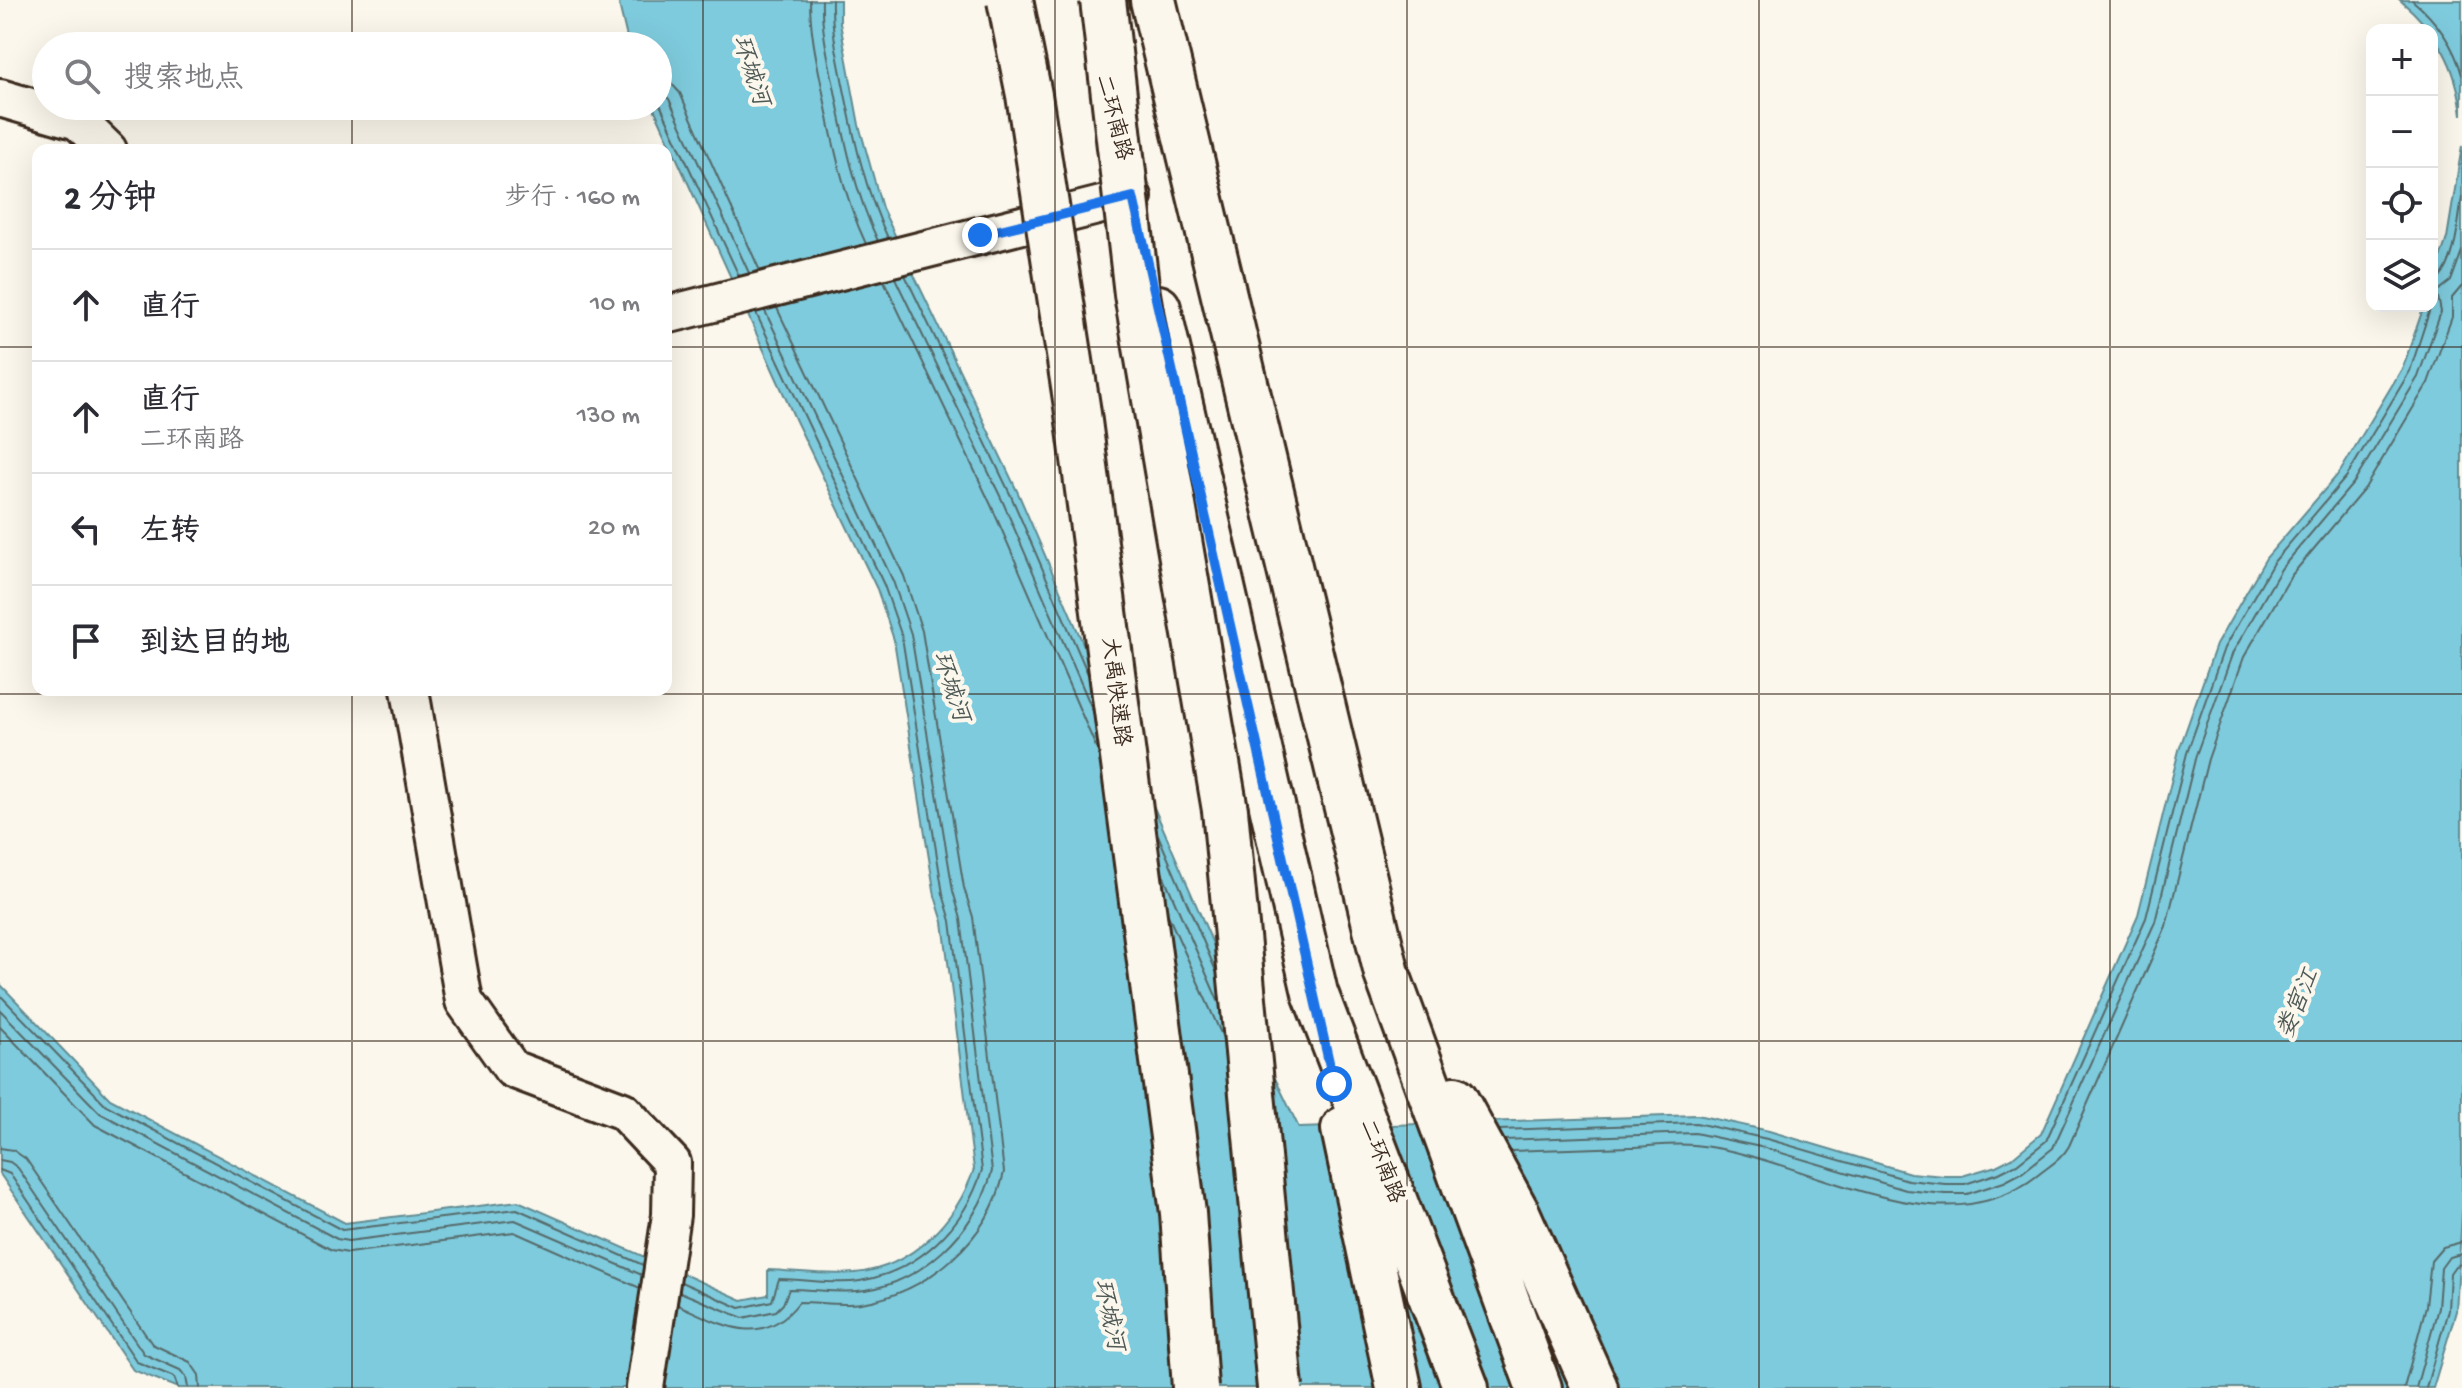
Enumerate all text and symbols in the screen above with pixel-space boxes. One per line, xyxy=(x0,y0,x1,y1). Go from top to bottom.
map controls xyxy=(2366,24,2438,312)
button: + xyxy=(2366,24,2438,96)
search box xyxy=(32,32,672,120)
water label: 环城河 xyxy=(724,32,776,114)
icon: search xyxy=(60,54,104,98)
text: 搜索地点 xyxy=(124,63,244,98)
street label: 二环南路 xyxy=(1088,72,1138,164)
button: − xyxy=(2366,96,2438,168)
button: locate xyxy=(2366,168,2438,240)
text: 2 分钟 xyxy=(64,181,157,221)
text: 步行 · 160 m xyxy=(504,184,640,215)
route end xyxy=(962,217,998,253)
button: layers xyxy=(2366,240,2438,312)
icon: ahead xyxy=(64,283,108,327)
text: 10 m xyxy=(590,290,640,321)
text: 直行 xyxy=(140,292,200,327)
text: 直行 xyxy=(140,385,200,420)
icon: ahead xyxy=(64,395,108,439)
text: 130 m xyxy=(577,402,640,433)
text: 二环南路 xyxy=(140,427,244,458)
icon: left xyxy=(64,507,108,551)
text: 20 m xyxy=(588,514,640,545)
text: 左转 xyxy=(140,516,200,551)
icon: arrive xyxy=(64,619,108,663)
text: 到达目的地 xyxy=(140,628,290,663)
street label: 大禹快速路 xyxy=(1094,636,1136,748)
water label: 环城河 xyxy=(924,648,976,730)
water label: 娄宫江 xyxy=(2272,964,2328,1043)
route start xyxy=(1316,1066,1352,1102)
street label: 二环南路 xyxy=(1352,1116,1410,1208)
water label: 环城河 xyxy=(1085,1277,1130,1357)

